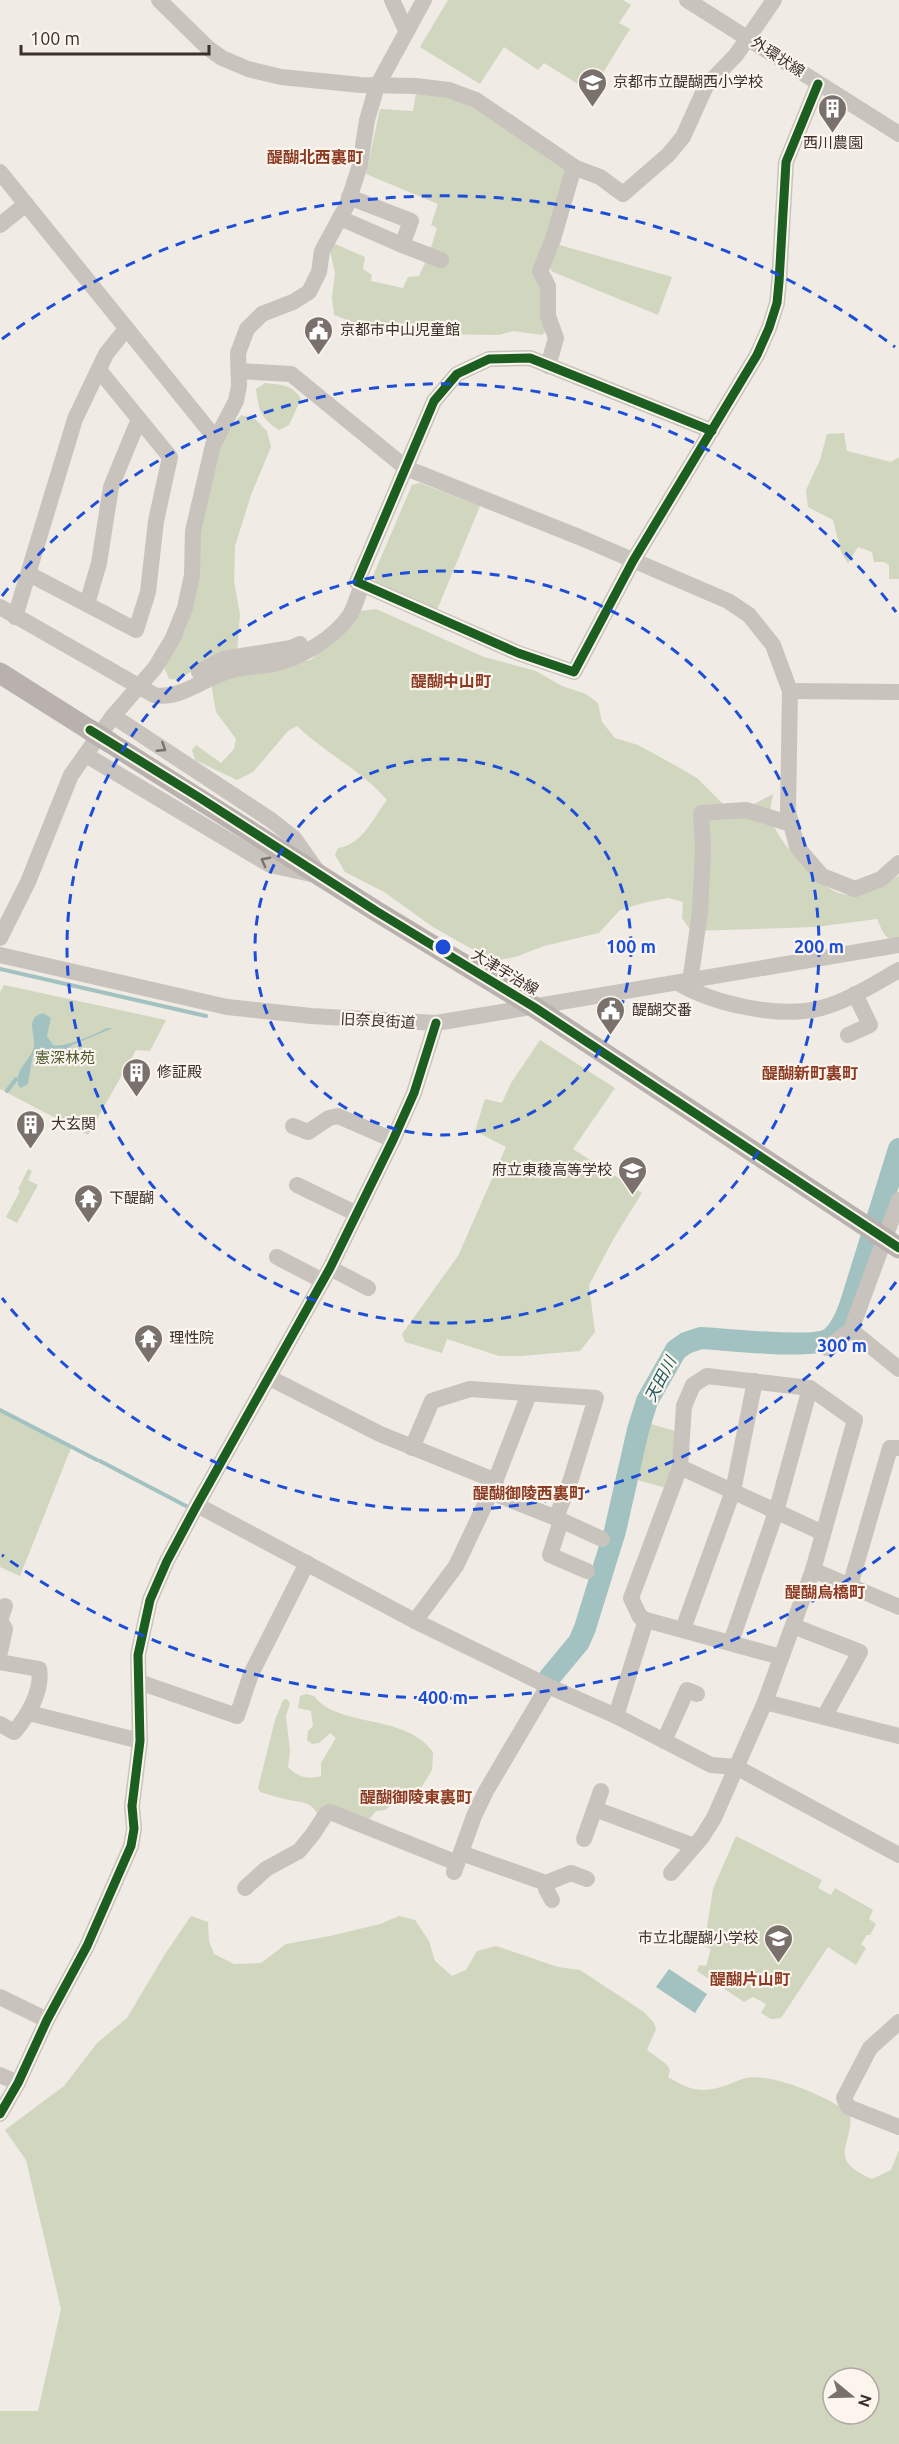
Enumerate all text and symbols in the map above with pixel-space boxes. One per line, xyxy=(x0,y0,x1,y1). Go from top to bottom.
scale bar xyxy=(21,18,208,56)
text: 100 m xyxy=(30,28,80,48)
street label: 外環状線 xyxy=(748,33,808,80)
school or university icon: 京都市立醍醐西小学校 xyxy=(576,66,608,108)
place label: 京都市立醍醐西小学校 xyxy=(613,73,763,90)
building icon: 西川農園 xyxy=(817,92,849,134)
place label: 西川農園 xyxy=(803,134,863,151)
district label: 醍醐北西裏町 xyxy=(267,148,363,166)
public building icon: 京都市中山児童館 xyxy=(303,314,335,356)
place label: 京都市中山児童館 xyxy=(340,321,460,338)
district label: 醍醐中山町 xyxy=(411,672,491,690)
one-way arrow xyxy=(155,741,166,752)
one-way arrow xyxy=(260,857,271,868)
text: 100 m xyxy=(606,936,656,956)
text: 200 m xyxy=(794,936,844,956)
centre of rings xyxy=(433,937,453,957)
street label: 大津宇治線 xyxy=(469,945,542,998)
public building icon: 醍醐交番 xyxy=(595,994,627,1036)
place label: 醍醐交番 xyxy=(632,1001,692,1018)
street label: 旧奈良街道 xyxy=(340,1010,416,1031)
park label: 憲深林苑 xyxy=(35,1049,95,1066)
building icon: 修証殿 xyxy=(120,1056,152,1098)
place label: 修証殿 xyxy=(157,1063,202,1080)
district label: 醍醐新町裏町 xyxy=(762,1064,858,1082)
building icon: 大玄関 xyxy=(14,1108,46,1150)
place label: 大玄関 xyxy=(51,1115,96,1132)
school or university icon: 府立東稜高等学校 xyxy=(617,1154,649,1196)
place label: 府立東稜高等学校 xyxy=(492,1161,612,1178)
temple icon: 下醍醐 xyxy=(72,1182,104,1224)
place label: 下醍醐 xyxy=(109,1189,154,1206)
temple icon: 理性院 xyxy=(132,1322,164,1364)
place label: 理性院 xyxy=(169,1329,214,1346)
text: 300 m xyxy=(817,1335,867,1355)
water label: 天田川 xyxy=(641,1352,680,1404)
district label: 醍醐御陵西裏町 xyxy=(473,1484,585,1502)
district label: 醍醐烏橋町 xyxy=(785,1583,865,1601)
text: 400 m xyxy=(418,1687,468,1707)
district label: 醍醐御陵東裏町 xyxy=(360,1788,472,1806)
school or university icon: 市立北醍醐小学校 xyxy=(763,1922,795,1964)
place label: 市立北醍醐小学校 xyxy=(638,1929,758,1946)
district label: 醍醐片山町 xyxy=(710,1970,790,1988)
north arrow xyxy=(821,2366,881,2426)
text: N xyxy=(855,2392,876,2409)

